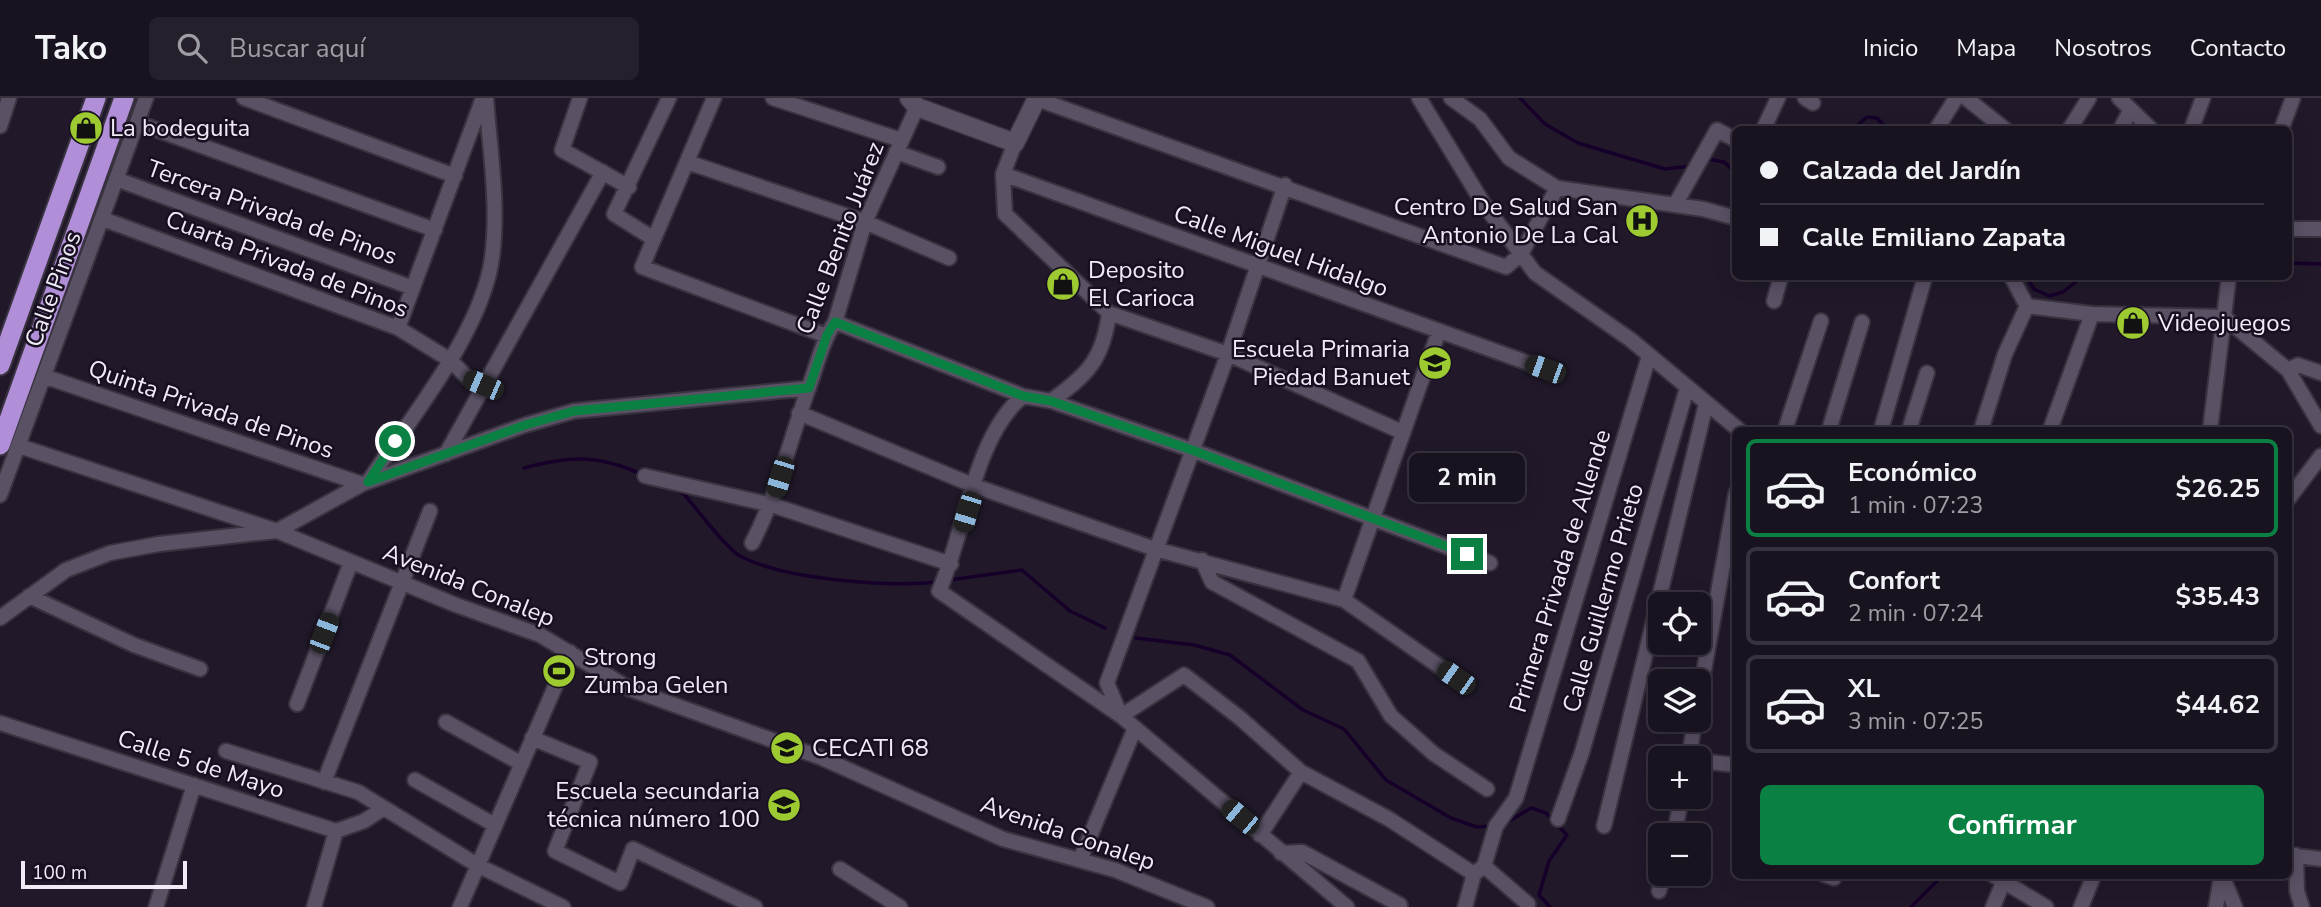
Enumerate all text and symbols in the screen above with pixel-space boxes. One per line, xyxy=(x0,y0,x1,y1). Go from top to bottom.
search box xyxy=(149,17,639,80)
text: Tako xyxy=(35,26,107,71)
icon: search xyxy=(173,29,211,67)
text: Buscar aquí xyxy=(229,31,365,66)
text: Inicio xyxy=(1863,32,1918,64)
text: Mapa xyxy=(1956,32,2016,64)
text: Nosotros xyxy=(2054,32,2152,64)
text: Contacto xyxy=(2190,32,2286,64)
shop icon: La bodeguita xyxy=(67,109,105,147)
place label: La bodeguita xyxy=(110,112,250,144)
street label: Calle Benito Juárez xyxy=(789,137,891,339)
street label: Tercera Privada de Pinos xyxy=(143,152,401,272)
text: Calzada del Jardín xyxy=(1802,153,2021,188)
place label: Centro De Salud San Antonio De La Cal xyxy=(1394,191,1618,251)
street label: Calle Miguel Hidalgo xyxy=(1169,197,1393,305)
hospital icon: Centro De Salud San Antonio De La Cal xyxy=(1623,202,1661,240)
street label: Cuarta Privada de Pinos xyxy=(161,203,413,325)
text: Calle Emiliano Zapata xyxy=(1802,220,2066,255)
street label: Calle Pinos xyxy=(17,227,89,351)
place label: Deposito El Carioca xyxy=(1088,254,1195,314)
shop icon: Deposito El Carioca xyxy=(1044,265,1082,303)
shop icon: Videojuegos xyxy=(2114,304,2152,342)
place label: Videojuegos xyxy=(2157,307,2291,339)
place label: Escuela Primaria Piedad Banuet xyxy=(1232,333,1411,393)
school or university icon: Escuela Primaria Piedad Banuet xyxy=(1416,344,1454,382)
street label: Quinta Privada de Pinos xyxy=(84,352,338,466)
car xyxy=(1522,352,1569,386)
car xyxy=(460,367,507,403)
route start xyxy=(379,425,411,457)
street label: Primera Privada de Allende xyxy=(1502,426,1618,716)
callout: 2 min xyxy=(1409,452,1525,502)
car xyxy=(764,454,797,500)
text: Económico xyxy=(1848,455,1977,490)
icon: car xyxy=(1764,457,1827,520)
text: 2 min xyxy=(1437,462,1497,493)
text: $26.25 xyxy=(2176,471,2260,506)
street label: Calle Guillermo Prieto xyxy=(1555,480,1651,716)
car xyxy=(951,489,984,535)
text: 1 min · 07:23 xyxy=(1848,490,1983,521)
street label: Avenida Conalep xyxy=(378,536,560,634)
route end xyxy=(1451,538,1483,570)
text: Confort xyxy=(1848,563,1940,598)
icon: car xyxy=(1764,565,1827,628)
text: $35.43 xyxy=(2176,579,2260,614)
map controls xyxy=(1648,592,1711,886)
button: locate xyxy=(1648,592,1711,655)
text: 2 min · 07:24 xyxy=(1848,598,1983,629)
car xyxy=(307,610,342,656)
place label: Strong Zumba Gelen xyxy=(584,641,728,701)
sports icon: Strong Zumba Gelen xyxy=(540,652,578,690)
car xyxy=(1433,657,1480,699)
button: layers xyxy=(1648,669,1711,732)
text: XL xyxy=(1848,671,1880,706)
icon: car xyxy=(1764,673,1827,736)
text: $44.62 xyxy=(2176,687,2260,722)
text: 3 min · 07:25 xyxy=(1848,706,1983,737)
street label: Calle 5 de Mayo xyxy=(113,722,289,806)
school or university icon: CECATI 68 xyxy=(768,729,806,767)
place label: CECATI 68 xyxy=(812,732,929,764)
button: + xyxy=(1648,746,1711,809)
place label: Escuela secundaria técnica número 100 xyxy=(547,775,760,835)
button: Confirmar xyxy=(1760,785,2264,865)
school or university icon: Escuela secundaria técnica número 100 xyxy=(765,786,803,824)
street label: Avenida Conalep xyxy=(976,788,1160,878)
car xyxy=(1218,795,1263,839)
button: − xyxy=(1648,823,1711,886)
scale bar xyxy=(21,858,187,890)
text: 100 m xyxy=(32,860,87,886)

